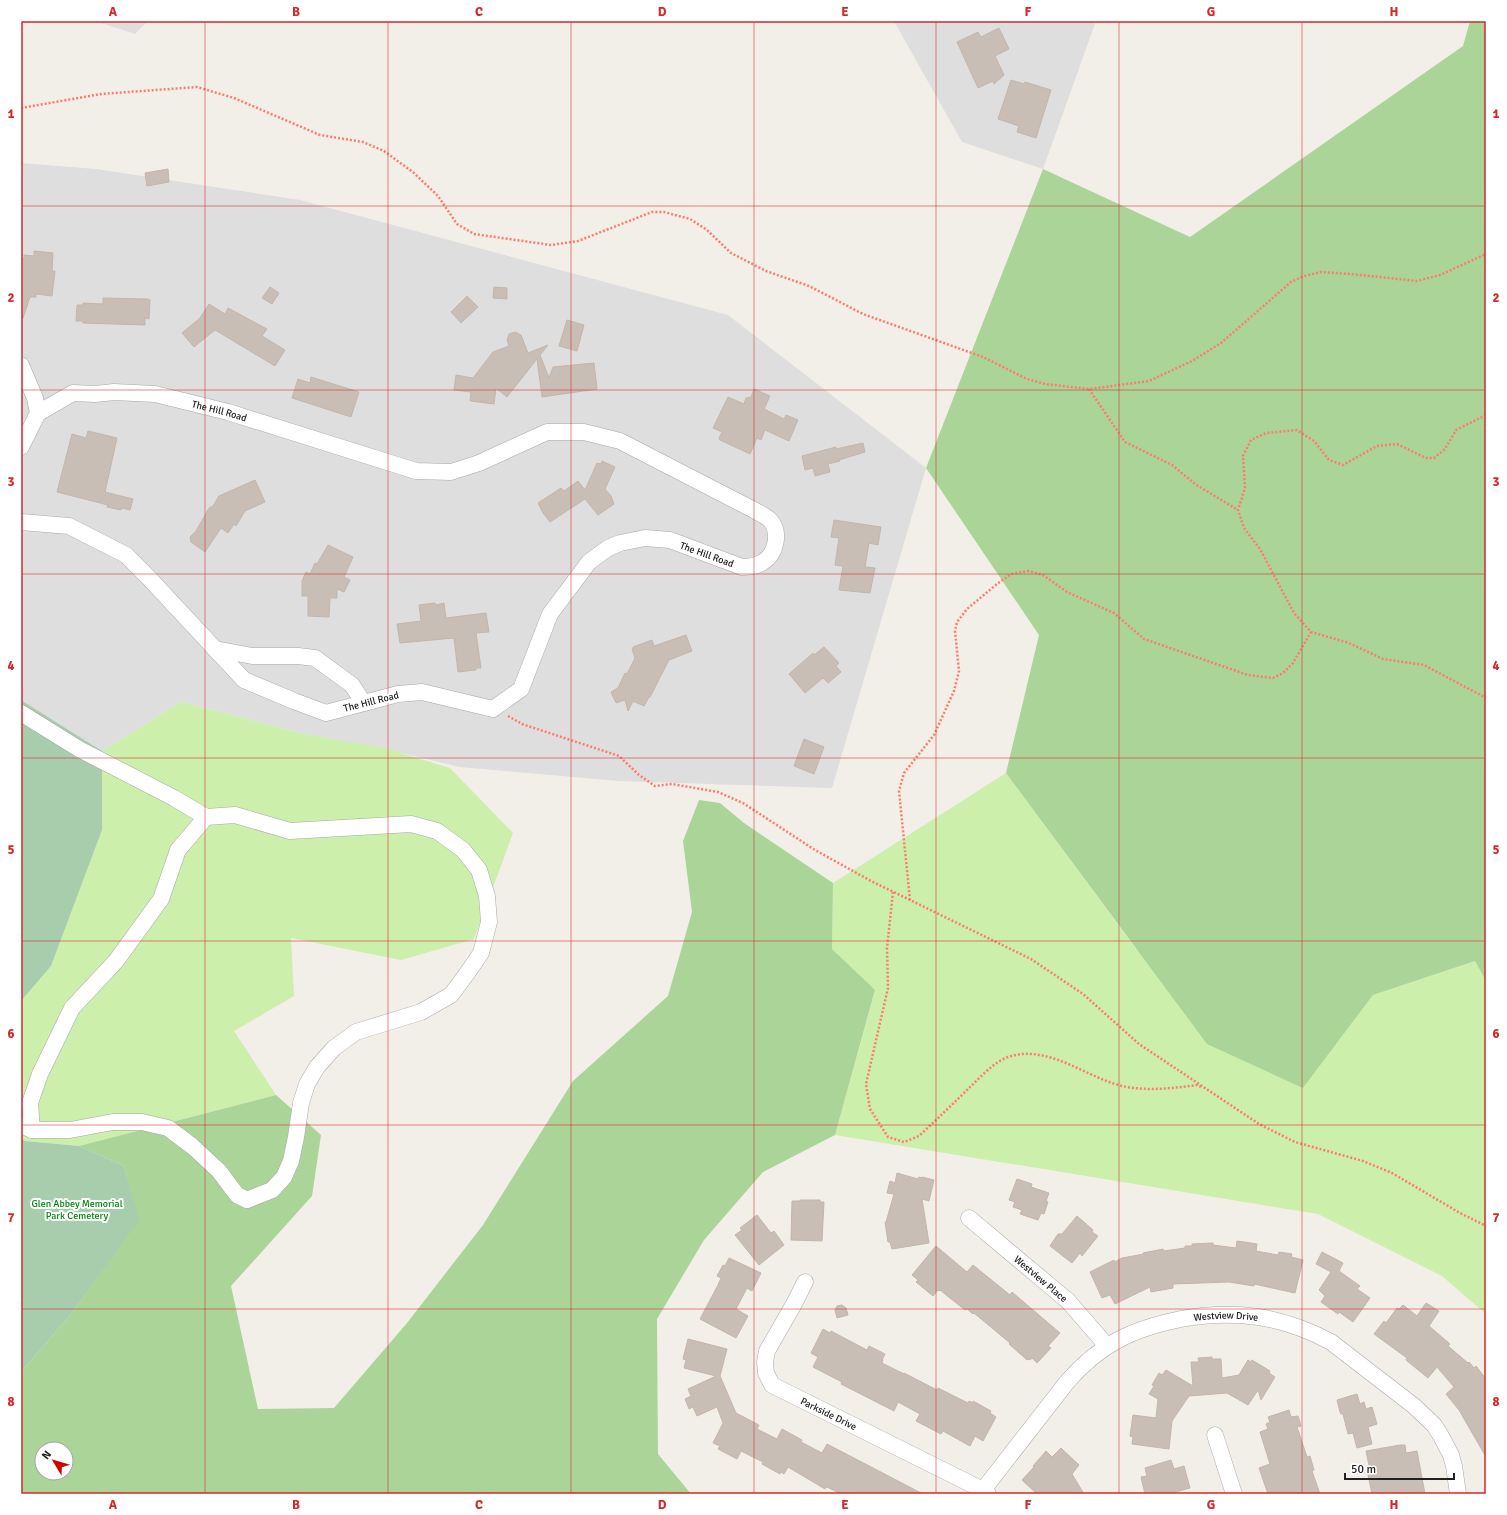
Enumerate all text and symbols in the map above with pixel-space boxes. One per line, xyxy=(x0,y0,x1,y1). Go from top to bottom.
text: A xyxy=(109,4,118,20)
text: B xyxy=(292,4,300,20)
text: C xyxy=(475,4,483,20)
text: D xyxy=(658,4,667,20)
text: E xyxy=(841,4,849,20)
text: F xyxy=(1025,4,1032,20)
text: G xyxy=(1207,4,1215,20)
text: H xyxy=(1390,4,1398,20)
text: 1 xyxy=(7,106,15,122)
text: 1 xyxy=(1492,106,1500,122)
text: 2 xyxy=(7,290,15,306)
text: 2 xyxy=(1492,290,1500,306)
street label: The Hill Road xyxy=(190,398,248,425)
text: 3 xyxy=(7,474,15,490)
text: 3 xyxy=(1492,474,1500,490)
street label: The Hill Road xyxy=(678,540,735,570)
text: 4 xyxy=(7,658,15,674)
text: 4 xyxy=(1492,658,1500,674)
street label: The Hill Road xyxy=(342,689,400,715)
text: 5 xyxy=(7,842,15,858)
text: 5 xyxy=(1492,842,1500,858)
text: 6 xyxy=(7,1026,15,1042)
text: 6 xyxy=(1492,1026,1500,1042)
park label: Glen Abbey Memorial Park Cemetery xyxy=(31,1198,123,1222)
text: 7 xyxy=(7,1210,15,1226)
text: 7 xyxy=(1492,1210,1500,1226)
street label: Westview Place xyxy=(1011,1253,1070,1305)
street label: Westview Drive xyxy=(1193,1310,1259,1324)
text: 8 xyxy=(7,1394,15,1410)
text: 8 xyxy=(1492,1394,1500,1410)
street label: Parkside Drive xyxy=(798,1395,859,1433)
north arrow xyxy=(34,1441,74,1481)
text: N xyxy=(39,1448,54,1462)
scale bar xyxy=(1345,1455,1454,1481)
text: 50 m xyxy=(1351,1462,1376,1477)
text: A xyxy=(109,1497,118,1513)
text: B xyxy=(292,1497,300,1513)
text: C xyxy=(475,1497,483,1513)
text: D xyxy=(658,1497,667,1513)
text: E xyxy=(841,1497,849,1513)
text: F xyxy=(1025,1497,1032,1513)
text: G xyxy=(1207,1497,1215,1513)
text: H xyxy=(1390,1497,1398,1513)

